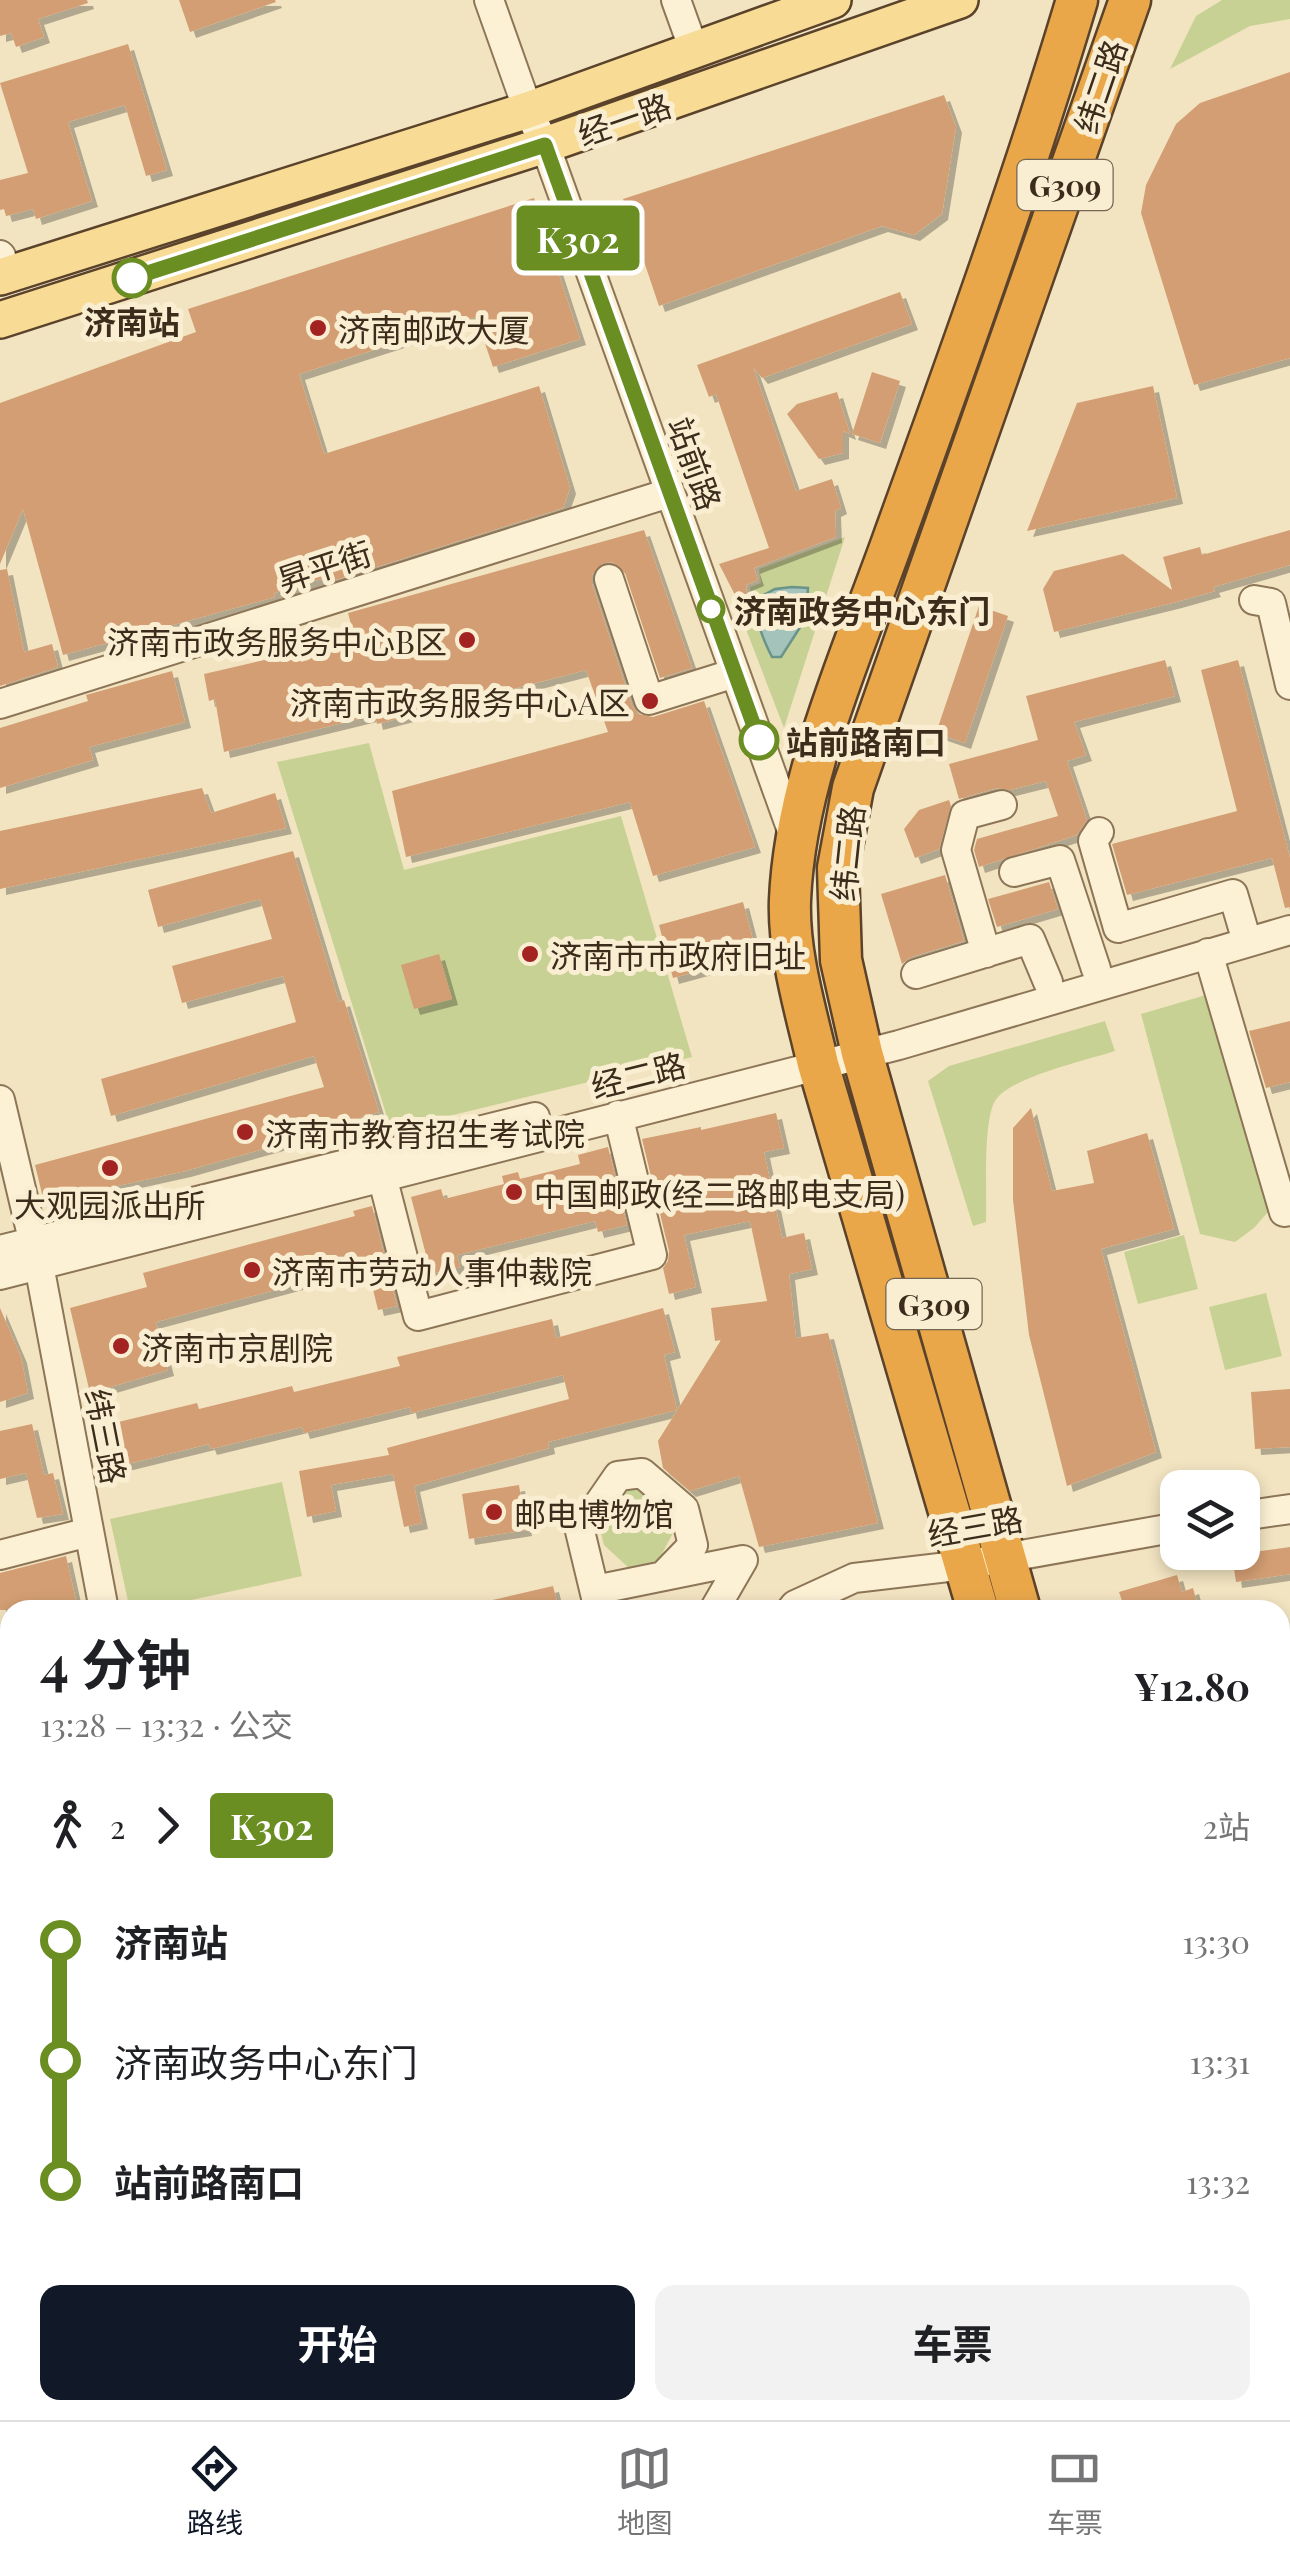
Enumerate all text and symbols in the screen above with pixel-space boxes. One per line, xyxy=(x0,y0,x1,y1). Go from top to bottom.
street label: 纬二路 xyxy=(1063,34,1135,138)
street label: 经一路 xyxy=(572,82,676,154)
road number: G309 xyxy=(1018,160,1112,210)
line badge: K302 xyxy=(508,206,648,270)
text: K302 xyxy=(537,215,619,262)
marker: 济南站 xyxy=(113,259,151,297)
place label: 济南站 xyxy=(84,299,180,342)
place label: 济南邮政大厦 xyxy=(338,307,530,350)
marker: 济南邮政大厦 xyxy=(307,317,329,339)
street label: 站前路 xyxy=(659,411,733,515)
street label: 昇平街 xyxy=(272,530,376,600)
place label: 济南政务中心东门 xyxy=(734,588,990,631)
marker: 济南政务中心东门 xyxy=(698,596,724,622)
place label: 济南市政务服务中心B区 xyxy=(107,619,447,662)
marker: 济南市政务服务中心B区 xyxy=(456,629,478,651)
place label: 济南市政务服务中心A区 xyxy=(290,680,630,723)
marker: 济南市政务服务中心A区 xyxy=(639,690,661,712)
place label: 站前路南口 xyxy=(786,719,946,762)
marker: 站前路南口 xyxy=(740,721,778,759)
street label: 纬二路 xyxy=(820,803,872,903)
place label: 济南市市政府旧址 xyxy=(550,933,806,976)
marker: 济南市市政府旧址 xyxy=(519,943,541,965)
street label: 经二路 xyxy=(586,1042,690,1106)
place label: 济南市教育招生考试院 xyxy=(265,1111,585,1154)
marker: 济南市教育招生考试院 xyxy=(234,1121,256,1143)
marker: 大观园派出所 xyxy=(99,1157,121,1179)
place label: 中国邮政(经二路邮电支局) xyxy=(534,1171,905,1214)
marker: 中国邮政(经二路邮电支局) xyxy=(503,1181,525,1203)
place label: 大观园派出所 xyxy=(14,1182,206,1225)
place label: 济南市劳动人事仲裁院 xyxy=(272,1249,592,1292)
marker: 济南市劳动人事仲裁院 xyxy=(241,1259,263,1281)
road number: G309 xyxy=(886,1279,982,1329)
place label: 济南市京剧院 xyxy=(141,1325,333,1368)
marker: 济南市京剧院 xyxy=(110,1335,132,1357)
street label: 纬三路 xyxy=(77,1385,137,1487)
map controls xyxy=(1160,1470,1260,1570)
button: layers xyxy=(1160,1470,1260,1570)
place label: 邮电博物馆 xyxy=(514,1491,674,1534)
street label: 经三路 xyxy=(924,1495,1026,1555)
marker: 邮电博物馆 xyxy=(483,1501,505,1523)
text: 4 分钟 xyxy=(40,1625,191,1699)
text: ¥12.80 xyxy=(1134,1660,1250,1711)
text: 13:28 – 13:32 · 公交 xyxy=(40,1702,293,1745)
icon: walk xyxy=(40,1798,95,1853)
icon: forward xyxy=(140,1798,195,1853)
text: K302 xyxy=(230,1802,313,1849)
text: 2 xyxy=(110,1804,125,1847)
text: 2站 xyxy=(1203,1804,1250,1847)
text: 济南站 xyxy=(114,1916,228,1967)
text: 13:30 xyxy=(1182,1919,1250,1962)
text: 济南政务中心东门 xyxy=(114,2036,418,2087)
text: 13:31 xyxy=(1189,2039,1250,2082)
text: 站前路南口 xyxy=(114,2156,304,2207)
text: 13:32 xyxy=(1186,2159,1250,2202)
button: 开始 xyxy=(40,2285,635,2400)
button: 车票 xyxy=(655,2285,1250,2400)
tab: 路线 xyxy=(187,2441,243,2541)
tab: 地图 xyxy=(617,2441,673,2541)
tab: 车票 xyxy=(1047,2441,1103,2541)

